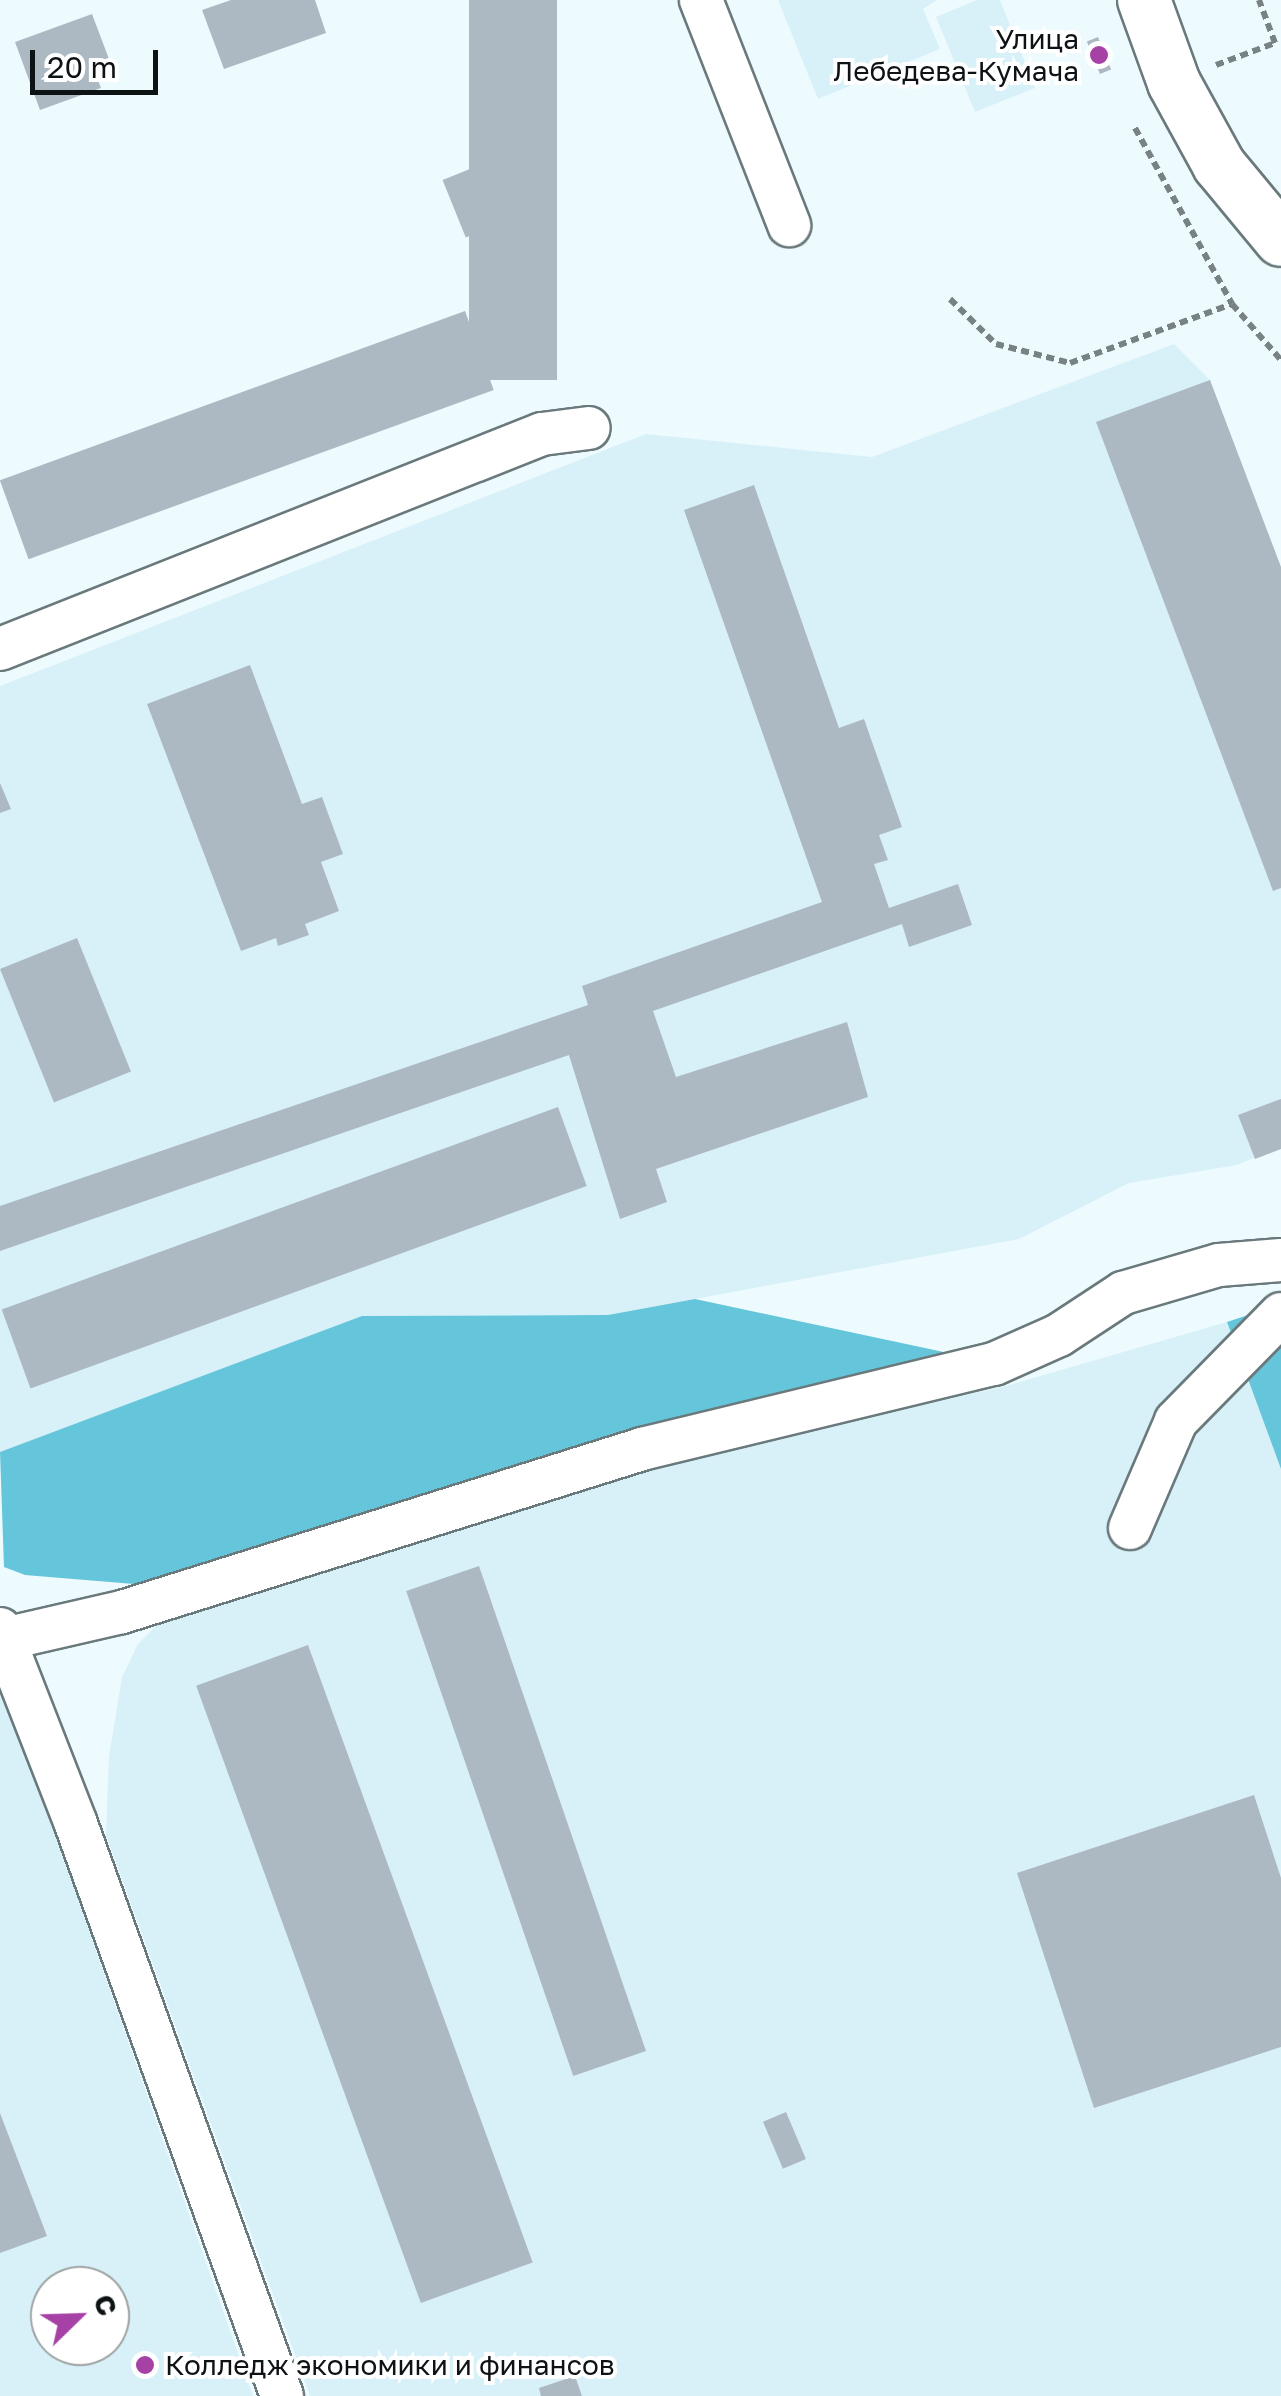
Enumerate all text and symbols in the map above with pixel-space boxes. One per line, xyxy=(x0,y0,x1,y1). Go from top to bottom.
place label: Улица Лебедева-Кумача xyxy=(833,22,1079,88)
scale bar xyxy=(35,30,162,92)
marker: Улица Лебедева-Кумача xyxy=(1088,44,1110,66)
text: 20 m xyxy=(47,49,117,85)
north arrow xyxy=(30,2266,130,2366)
text: С xyxy=(87,2289,125,2320)
place label: Колледж экономики и финансов xyxy=(165,2348,615,2382)
marker: Колледж экономики и финансов xyxy=(134,2354,156,2376)

